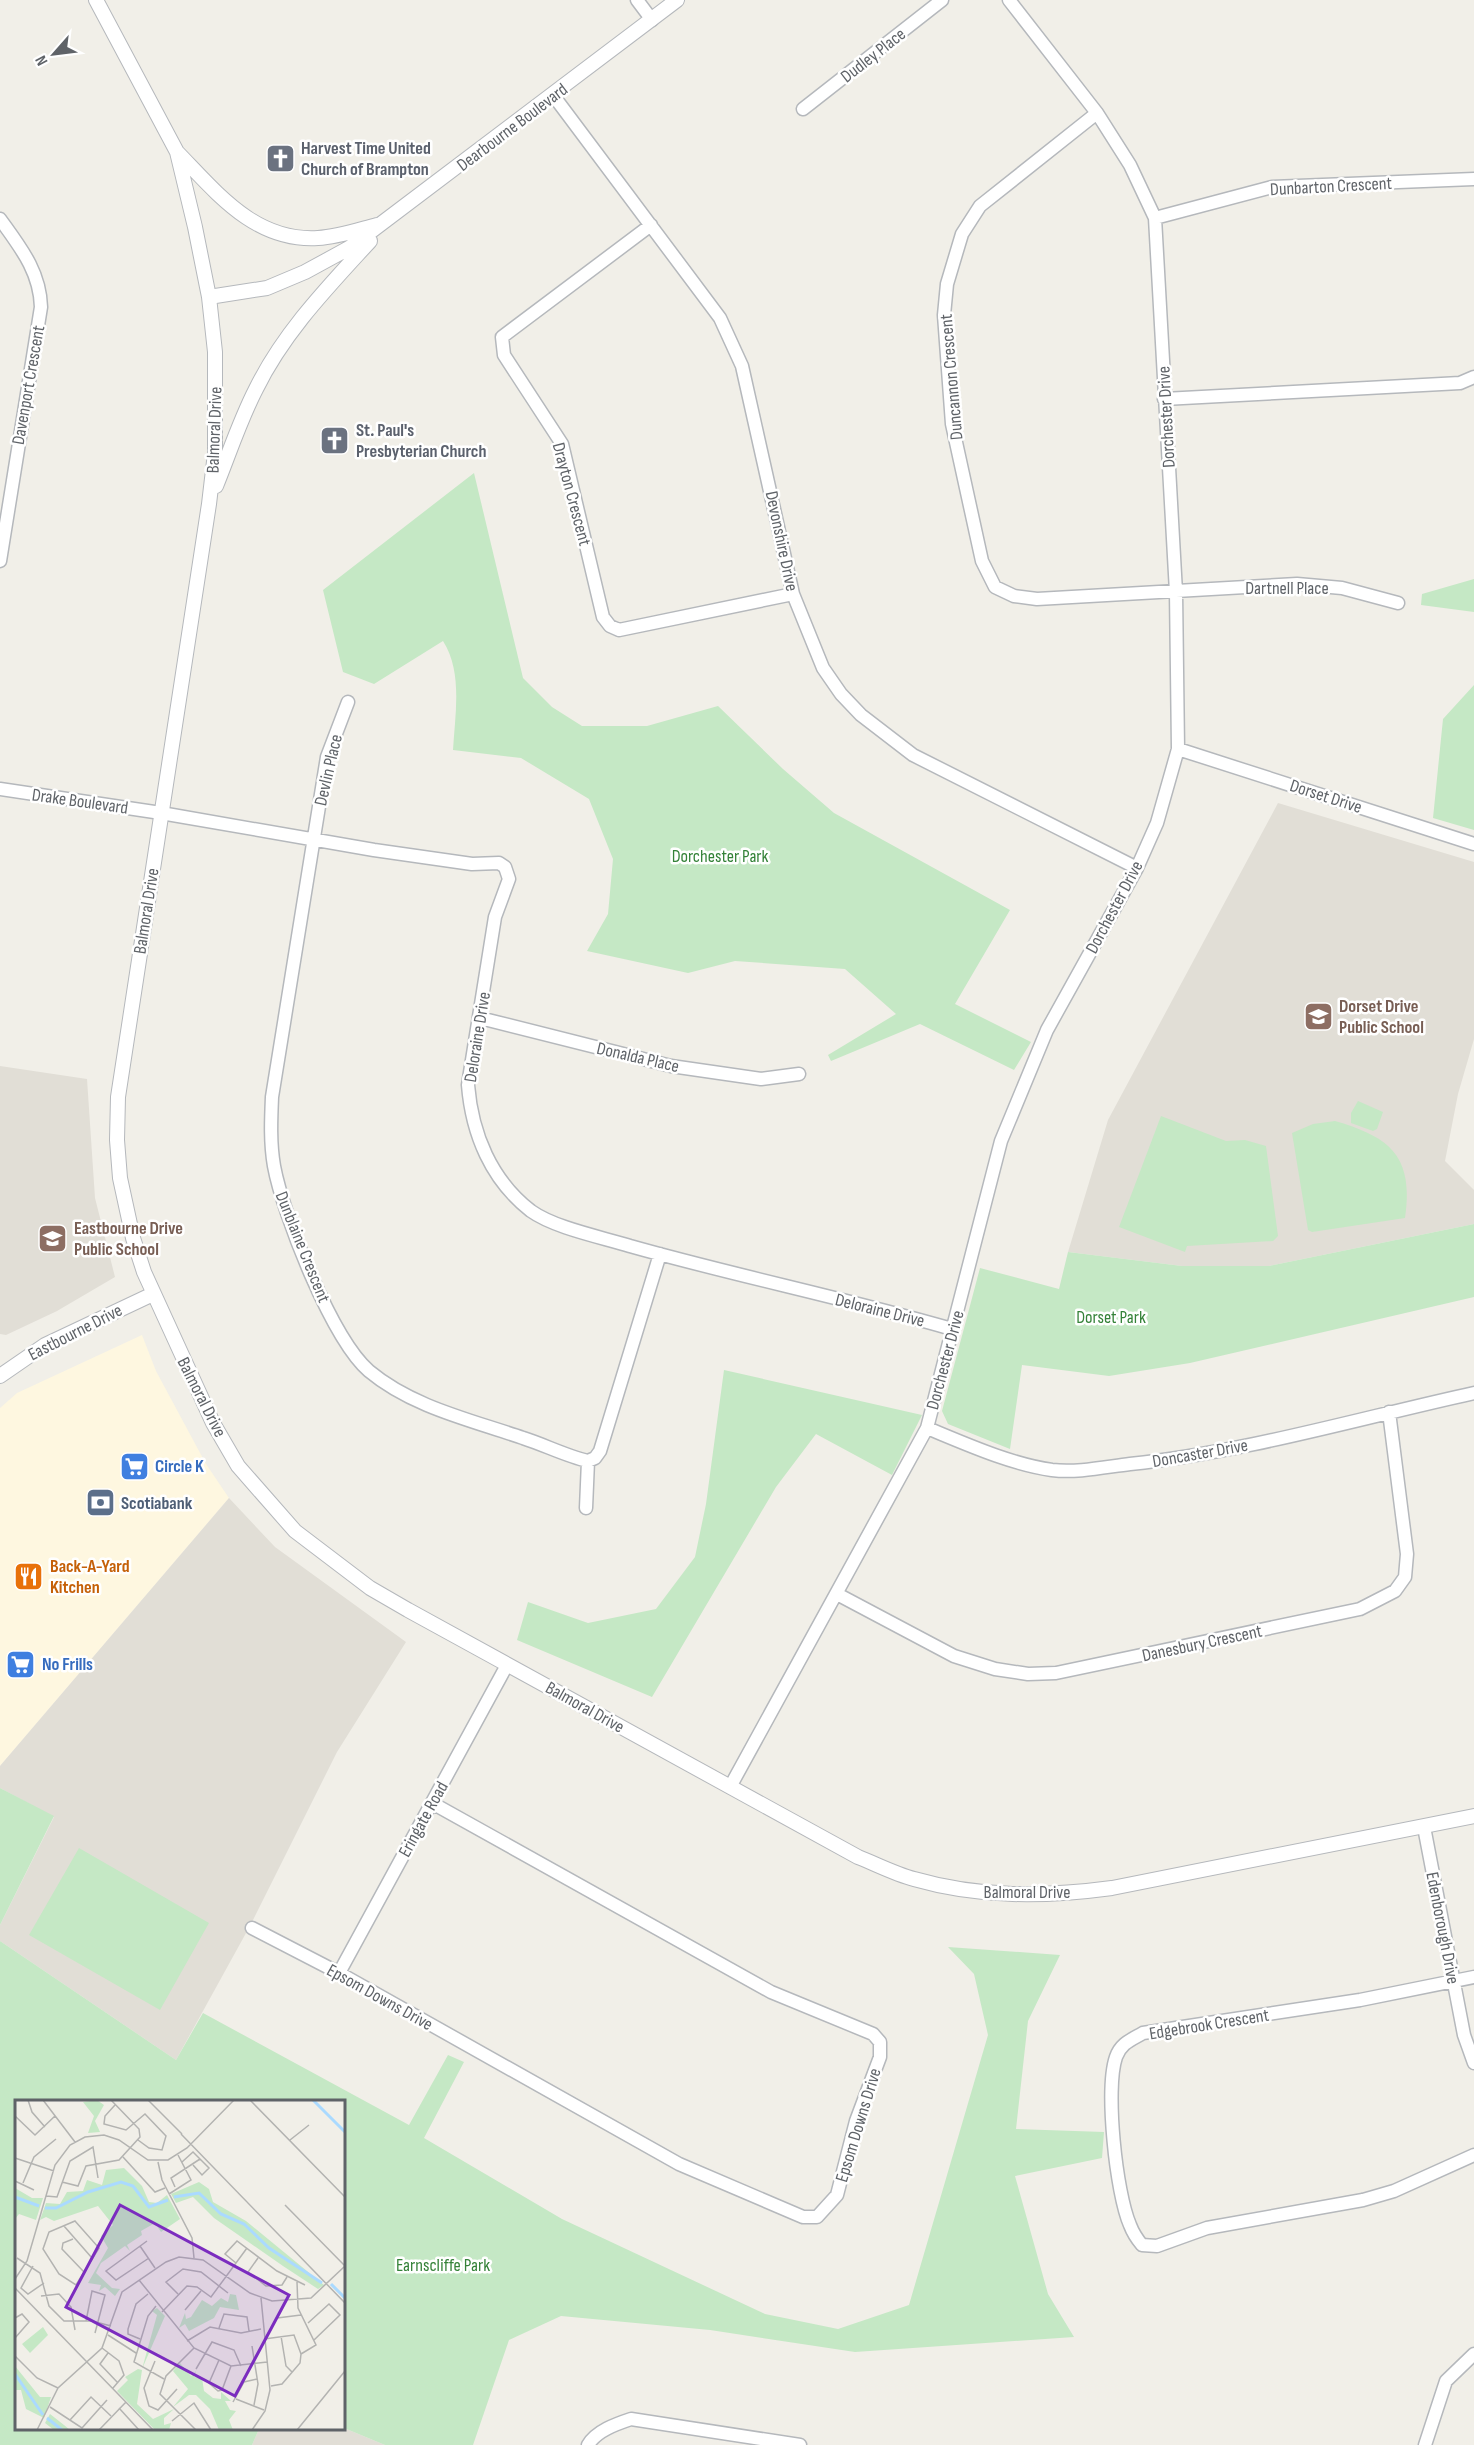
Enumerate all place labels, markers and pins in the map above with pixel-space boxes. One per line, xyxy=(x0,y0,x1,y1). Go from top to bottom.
place label: Harvest Time United Church of Brampton xyxy=(301,138,431,180)
church icon: Harvest Time United Church of Brampton xyxy=(264,142,296,174)
place label: St. Paul's Presbyterian Church xyxy=(356,420,486,462)
church icon: St. Paul's Presbyterian Church xyxy=(319,424,351,456)
place label: Dorset Drive Public School xyxy=(1339,996,1424,1038)
school or university icon: Dorset Drive Public School xyxy=(1302,1000,1334,1032)
place label: Eastbourne Drive Public School xyxy=(74,1218,183,1260)
school or university icon: Eastbourne Drive Public School xyxy=(37,1222,69,1254)
supermarket icon: Circle K xyxy=(118,1450,150,1482)
place label: Circle K xyxy=(155,1456,204,1477)
bank icon: Scotiabank xyxy=(84,1487,116,1519)
place label: Scotiabank xyxy=(121,1493,193,1514)
place label: Back-A-Yard Kitchen xyxy=(50,1556,130,1598)
restaurant icon: Back-A-Yard Kitchen xyxy=(13,1560,45,1592)
supermarket icon: No Frills xyxy=(5,1648,37,1680)
place label: No Frills xyxy=(42,1654,93,1675)

